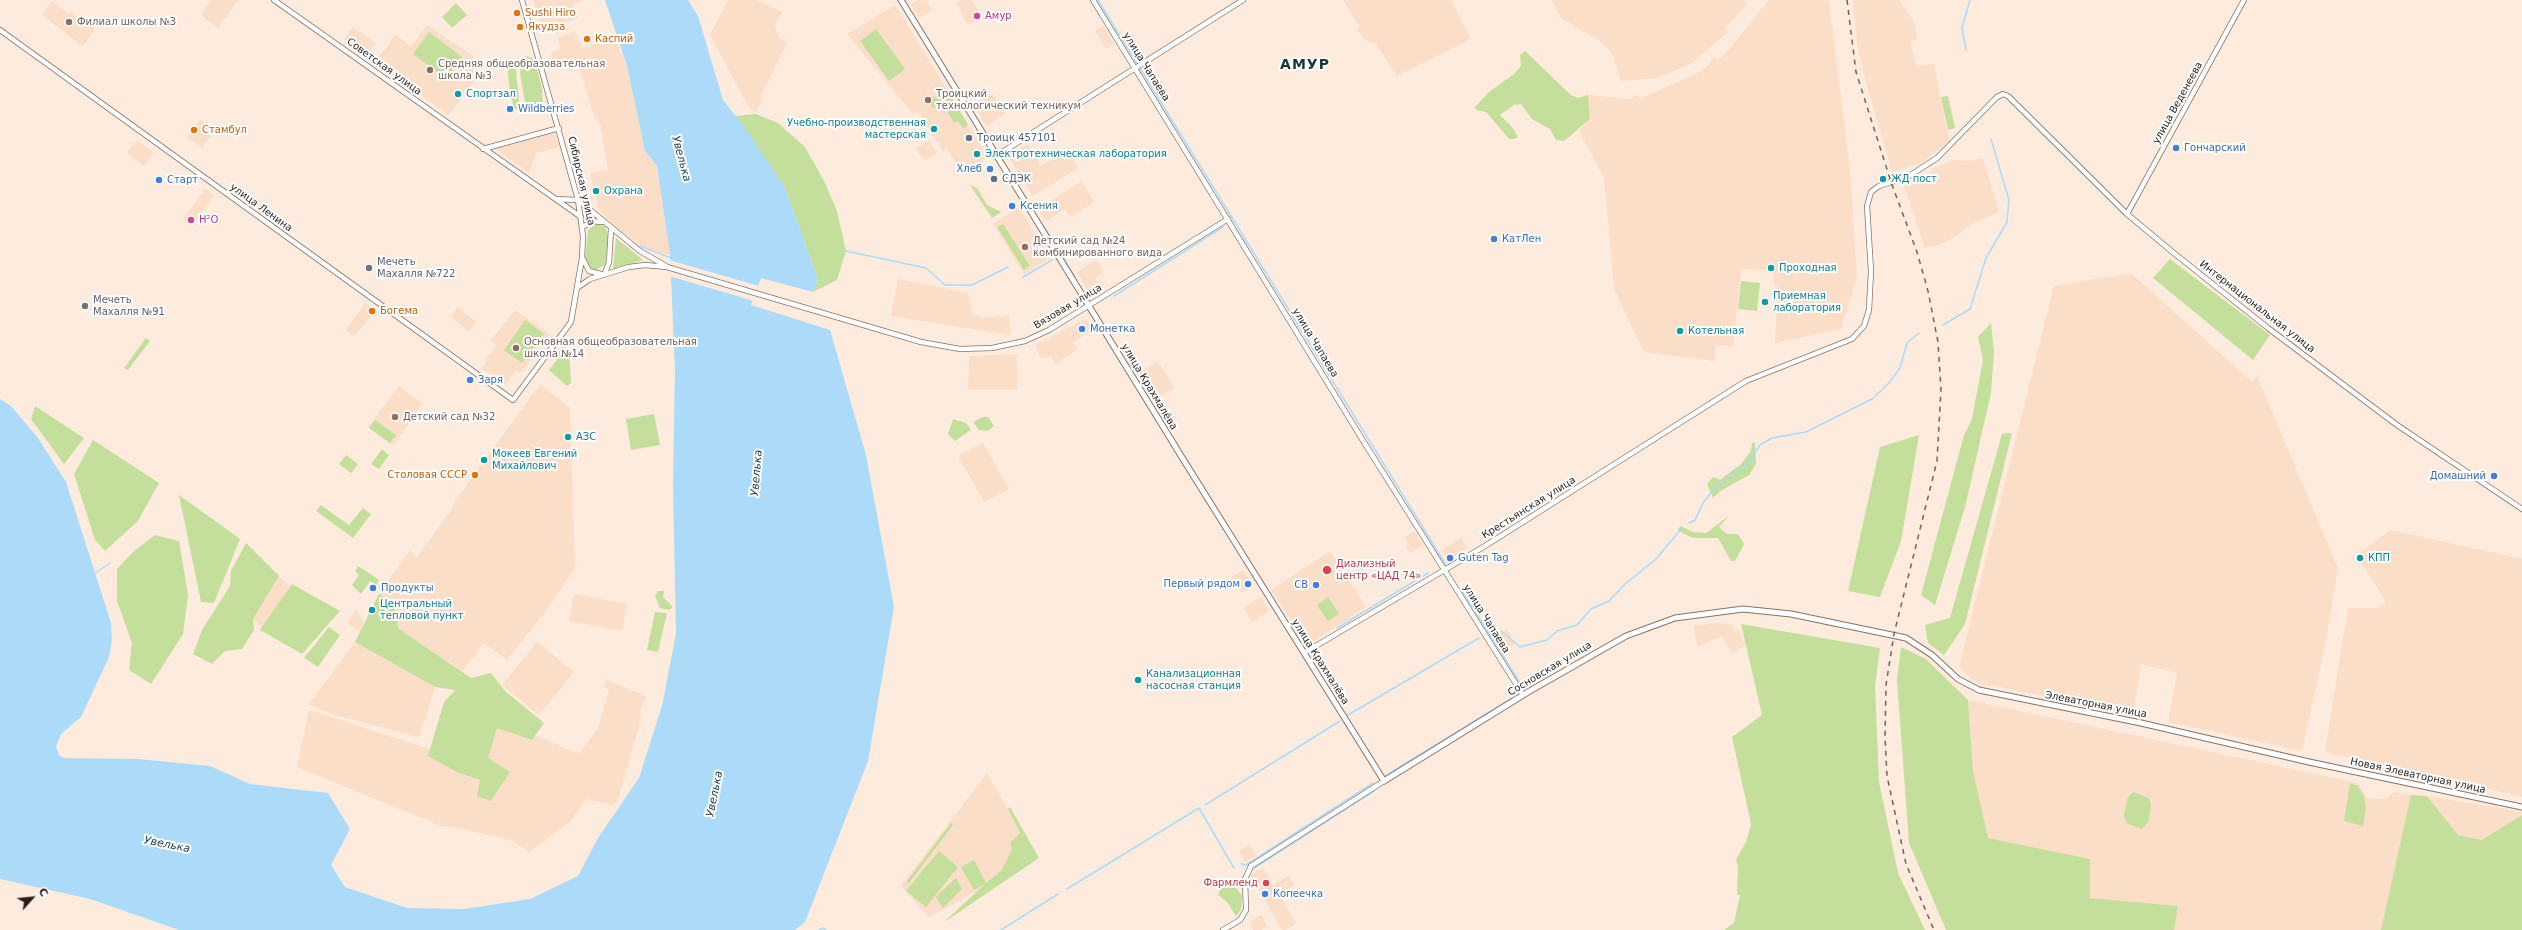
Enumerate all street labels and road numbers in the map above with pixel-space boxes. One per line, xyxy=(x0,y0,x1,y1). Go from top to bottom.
street label: улица Чапаева xyxy=(1120,30,1172,104)
street label: Советская улица xyxy=(344,36,424,98)
street label: улица Веденеева xyxy=(2150,60,2206,146)
street label: Сибирская улица xyxy=(565,135,597,227)
street label: улица Ленина xyxy=(227,181,295,235)
street label: Интернациональная улица xyxy=(2197,258,2317,356)
street label: Вязовая улица xyxy=(1032,282,1104,332)
street label: улица Чапаева xyxy=(1290,306,1340,380)
street label: улица Крахмалёва xyxy=(1118,342,1180,432)
street label: Крестьянская улица xyxy=(1480,474,1578,542)
street label: улица Чапаева xyxy=(1460,582,1512,656)
street label: улица Крахмалёва xyxy=(1289,617,1351,707)
street label: Сосновская улица xyxy=(1506,639,1594,699)
street label: Элеваторная улица xyxy=(2044,689,2148,721)
street label: Новая Элеваторная улица xyxy=(2349,756,2487,796)

